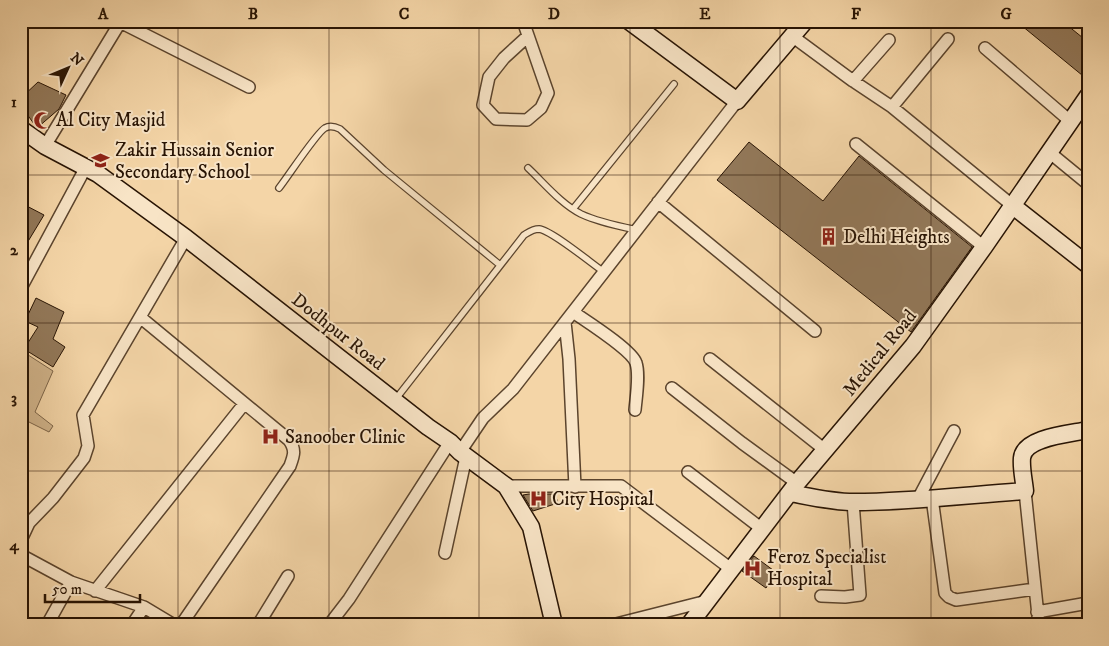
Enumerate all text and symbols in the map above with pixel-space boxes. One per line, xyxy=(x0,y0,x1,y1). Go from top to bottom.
text: A xyxy=(97,4,109,24)
text: B xyxy=(248,4,258,24)
text: C xyxy=(399,4,409,24)
text: D xyxy=(548,4,560,24)
text: E xyxy=(699,4,711,24)
text: F xyxy=(851,4,861,24)
text: G xyxy=(1000,4,1012,24)
north arrow xyxy=(42,42,92,92)
text: N xyxy=(66,49,87,70)
text: 1 xyxy=(11,92,17,112)
place label: Al City Masjid xyxy=(56,109,166,132)
mosque icon: Al City Masjid xyxy=(32,110,52,130)
place label: Zakir Hussain Senior Secondary School xyxy=(115,139,274,184)
school or university icon: Zakir Hussain Senior Secondary School xyxy=(91,151,111,171)
place label: Delhi Heights xyxy=(843,226,950,249)
building icon: Delhi Heights xyxy=(819,227,839,247)
text: 2 xyxy=(10,240,19,260)
street label: Dodhpur Road xyxy=(287,288,390,376)
street label: Medical Road xyxy=(838,305,922,401)
text: 3 xyxy=(11,388,17,408)
place label: Sanoober Clinic xyxy=(285,426,406,449)
hospital icon: Sanoober Clinic xyxy=(261,427,281,447)
place label: City Hospital xyxy=(552,488,654,511)
hospital icon: City Hospital xyxy=(528,489,548,509)
text: 4 xyxy=(8,535,19,555)
place label: Feroz Specialist Hospital xyxy=(767,546,886,591)
hospital icon: Feroz Specialist Hospital xyxy=(743,558,763,578)
scale bar xyxy=(45,571,140,603)
text: 50 m xyxy=(52,580,82,599)

